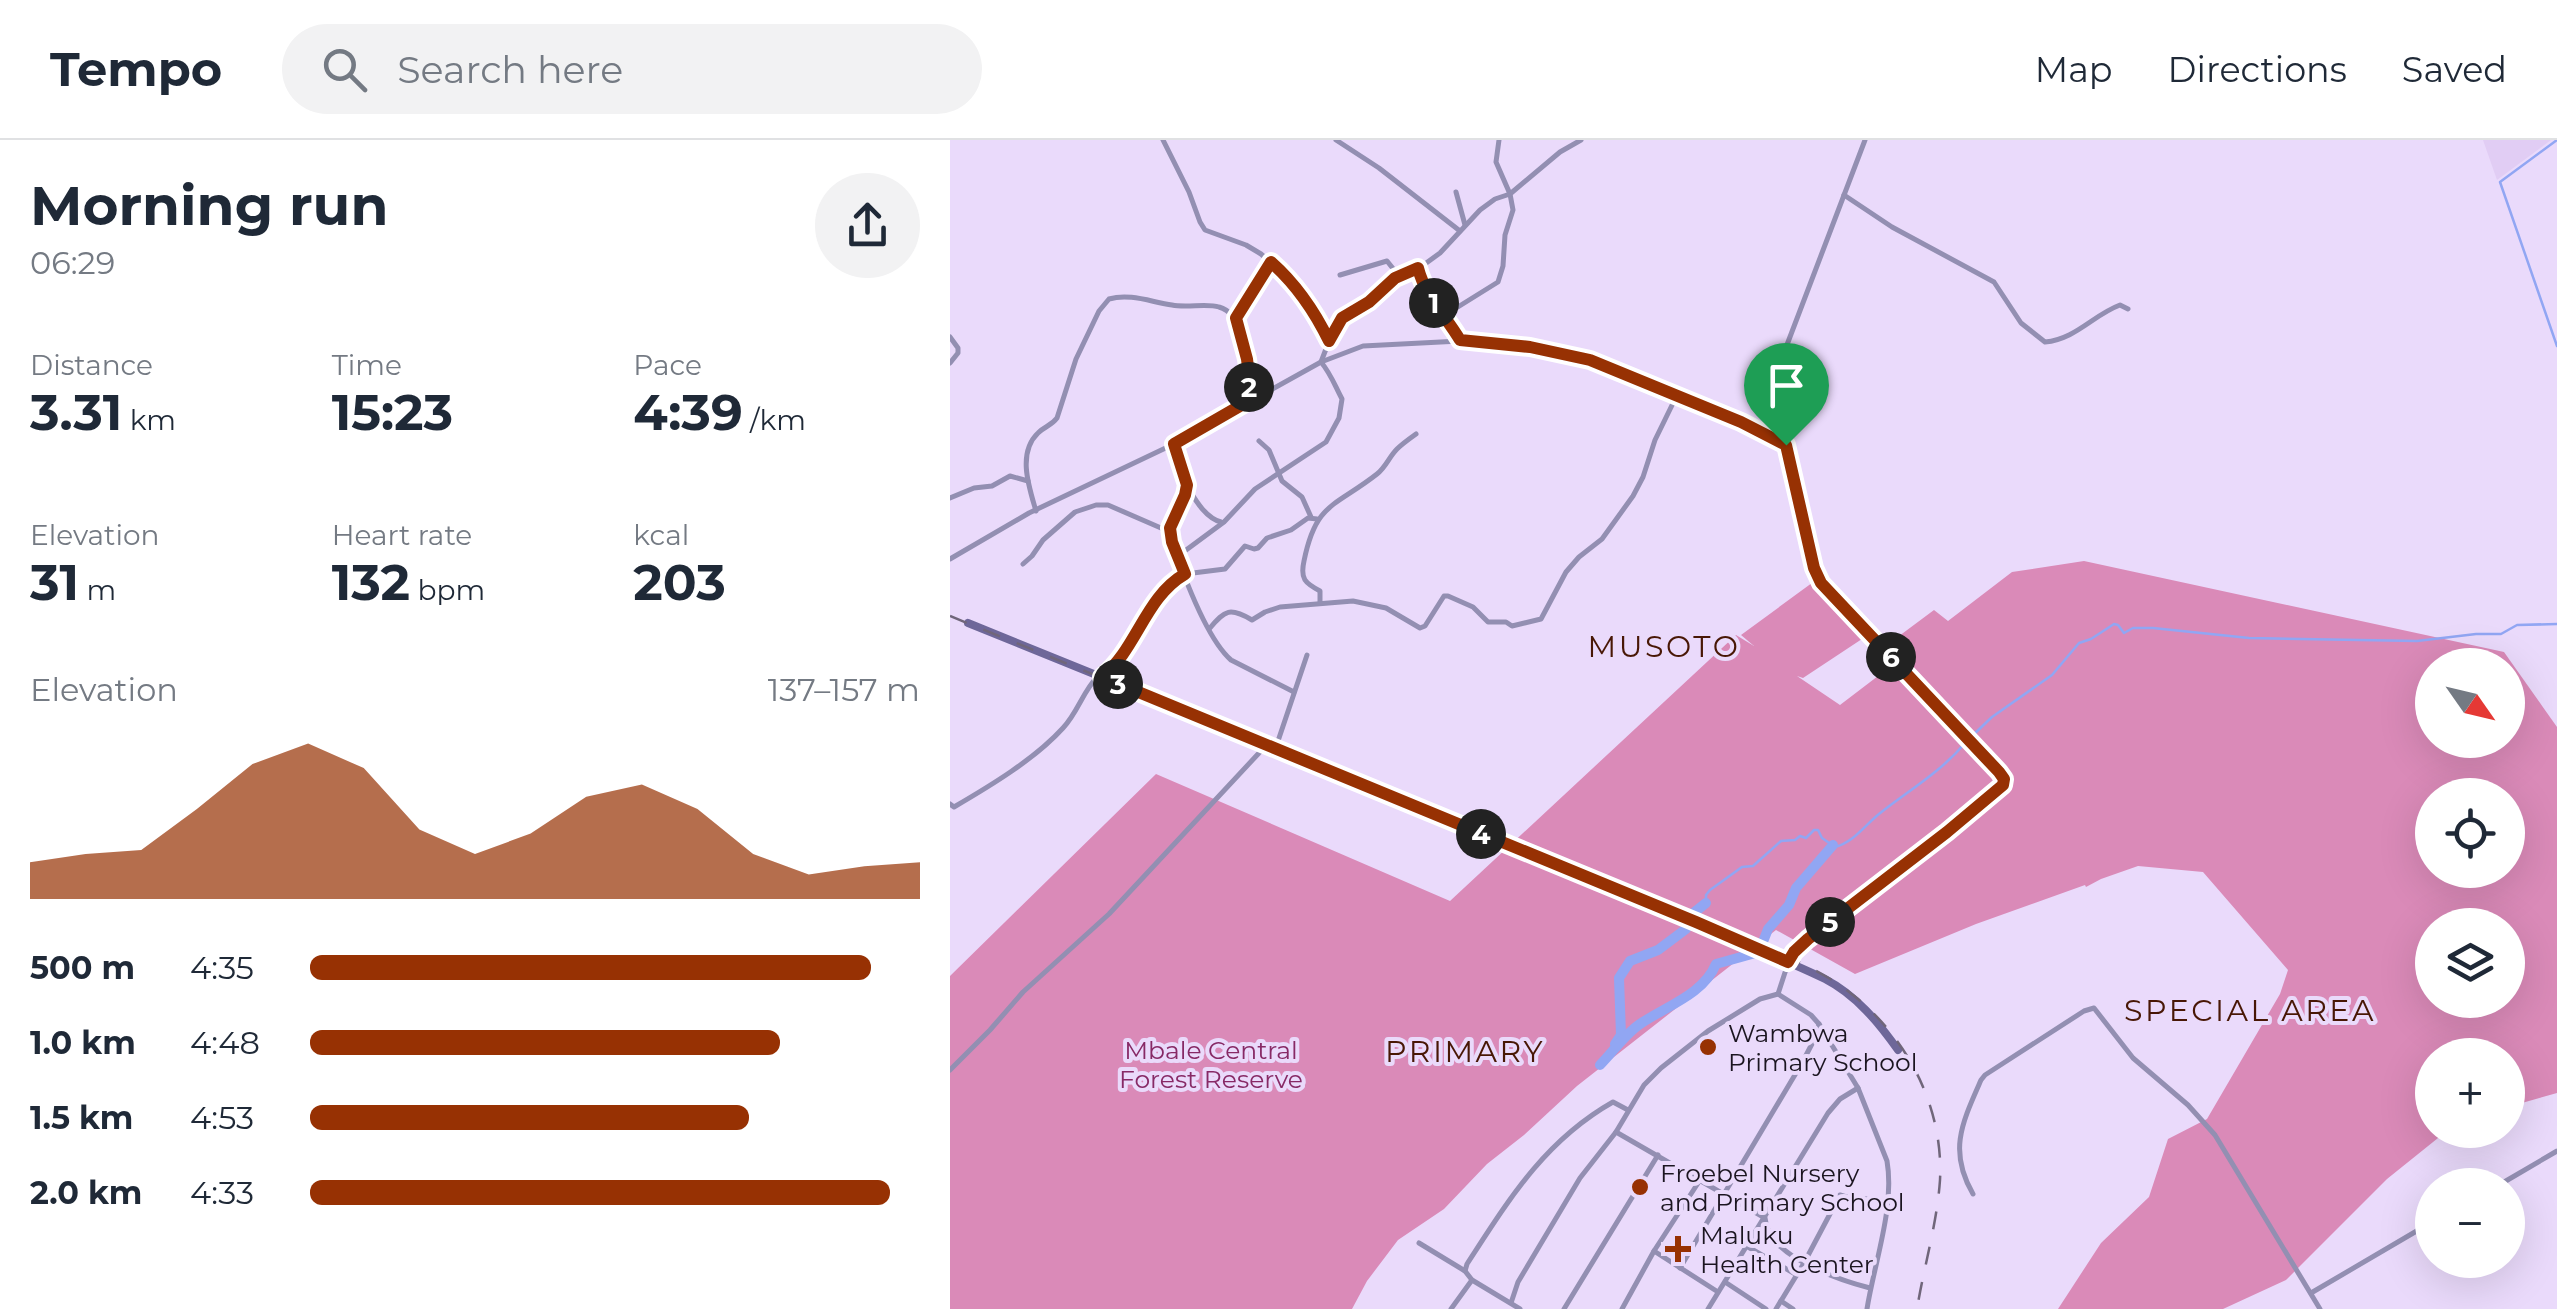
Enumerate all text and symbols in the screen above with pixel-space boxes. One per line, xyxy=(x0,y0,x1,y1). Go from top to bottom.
search box xyxy=(282,24,982,114)
text: Tempo xyxy=(50,40,222,98)
icon: search xyxy=(317,42,372,97)
text: Search here xyxy=(397,46,623,93)
text: Map xyxy=(2035,48,2113,91)
text: Directions xyxy=(2168,48,2347,91)
text: Saved xyxy=(2402,48,2507,91)
text: Morning run xyxy=(30,172,388,239)
button: share xyxy=(815,173,920,278)
text: 06:29 xyxy=(30,243,115,282)
pin: 1 xyxy=(1409,278,1459,328)
text: 1 xyxy=(1429,286,1439,320)
pin xyxy=(1744,343,1829,446)
text: Distance xyxy=(30,348,153,382)
text: Time xyxy=(332,348,402,382)
text: Pace xyxy=(633,348,702,382)
icon: arrive xyxy=(1759,358,1814,413)
pin: 2 xyxy=(1224,362,1274,412)
text: 2 xyxy=(1241,370,1257,404)
text: 3.31 xyxy=(30,382,122,443)
text: 15:23 xyxy=(332,382,453,443)
text: 4:39 xyxy=(633,382,743,443)
text: km xyxy=(122,403,176,437)
text: /km xyxy=(743,403,806,437)
text: Elevation xyxy=(30,518,159,552)
text: Heart rate xyxy=(332,518,472,552)
text: kcal xyxy=(633,518,689,552)
text: 31 xyxy=(30,552,79,613)
text: 132 xyxy=(332,552,410,613)
text: 203 xyxy=(633,552,726,613)
text: m xyxy=(79,573,116,607)
text: bpm xyxy=(410,573,485,607)
district label: MUSOTO xyxy=(1588,628,1740,665)
pin: 6 xyxy=(1866,632,1916,682)
text: 6 xyxy=(1882,640,1900,674)
north arrow xyxy=(2415,648,2525,758)
map controls xyxy=(2415,648,2525,1278)
pin: 3 xyxy=(1093,659,1143,709)
text: 3 xyxy=(1110,667,1126,701)
text: Elevation xyxy=(30,670,178,709)
text: 137–157 m xyxy=(768,670,920,709)
button: locate xyxy=(2415,778,2525,888)
pin: 4 xyxy=(1456,809,1506,859)
text: 4 xyxy=(1471,817,1491,851)
pin: 5 xyxy=(1805,897,1855,947)
text: 5 xyxy=(1822,905,1838,939)
button: layers xyxy=(2415,908,2525,1018)
text: 500 m xyxy=(30,948,135,987)
text: 4:35 xyxy=(190,948,254,987)
district label: SPECIAL AREA xyxy=(2124,992,2376,1029)
place label: Wambwa Primary School xyxy=(1728,1018,1917,1077)
text: 1.0 km xyxy=(30,1023,136,1062)
text: 4:48 xyxy=(190,1023,260,1062)
district label: PRIMARY xyxy=(1385,1033,1545,1070)
park label: Mbale Central Forest Reserve xyxy=(1119,1035,1303,1094)
marker: Wambwa Primary School xyxy=(1697,1036,1719,1058)
button: + xyxy=(2415,1038,2525,1148)
text: 1.5 km xyxy=(30,1098,133,1137)
text: 4:53 xyxy=(190,1098,254,1137)
place label: Froebel Nursery and Primary School xyxy=(1660,1158,1905,1217)
button: − xyxy=(2415,1168,2525,1278)
text: 2.0 km xyxy=(30,1173,142,1212)
text: 4:33 xyxy=(190,1173,254,1212)
marker: Froebel Nursery and Primary School xyxy=(1629,1176,1651,1198)
place label: Maluku Health Center xyxy=(1700,1220,1874,1279)
marker: Maluku Health Center xyxy=(1665,1236,1691,1262)

